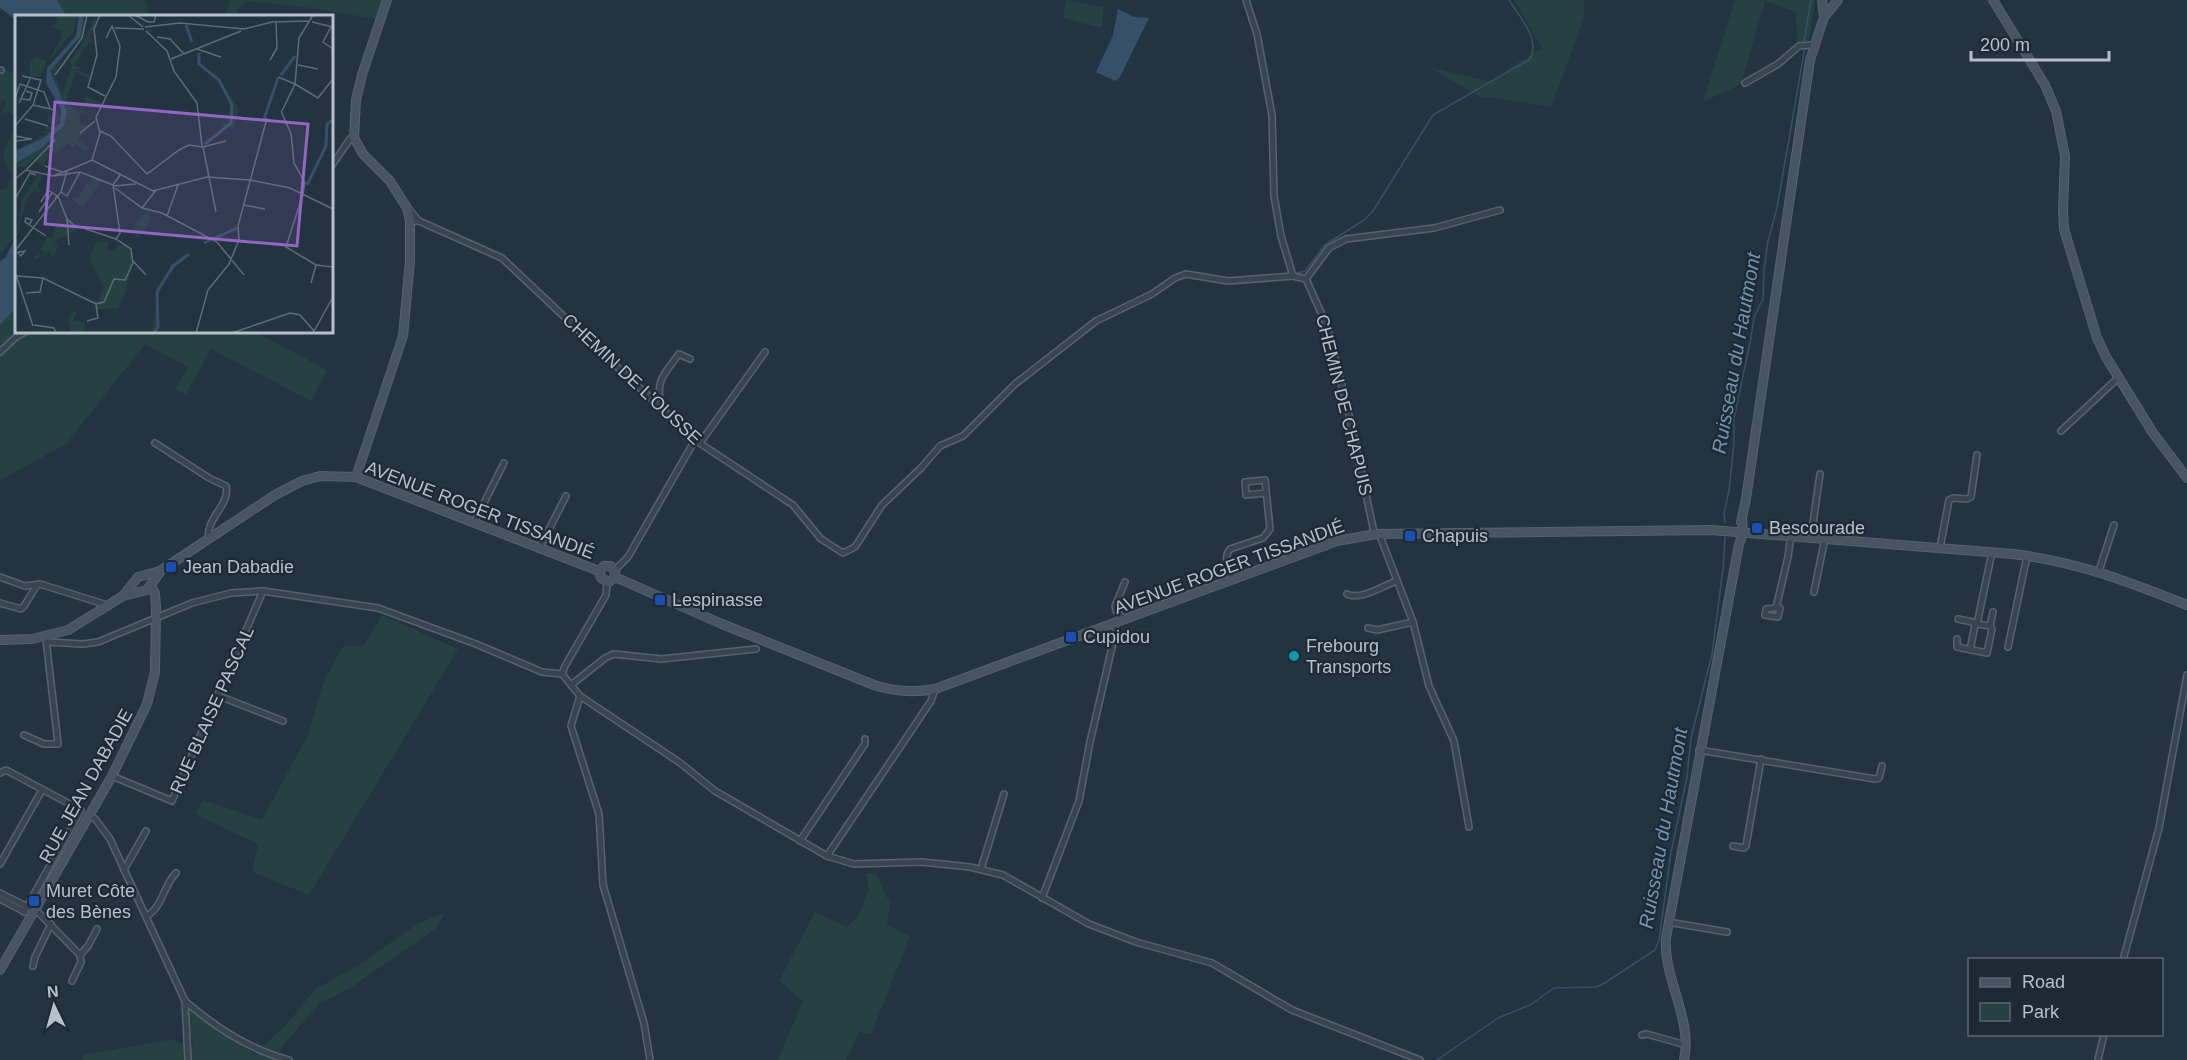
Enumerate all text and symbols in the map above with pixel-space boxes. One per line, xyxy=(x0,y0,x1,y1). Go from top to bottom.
inset map xyxy=(15,15,333,333)
scale bar xyxy=(1971,24,2109,62)
text: 200 m xyxy=(1980,35,2030,55)
water label: Ruisseau du Hautmont xyxy=(1708,249,1765,455)
street label: CHEMIN DE L'OUSSE xyxy=(558,309,706,449)
street label: CHEMIN DE CHAPUIS xyxy=(1312,312,1376,498)
street label: AVENUE ROGER TISSANDIÉ xyxy=(363,457,597,563)
street label: AVENUE ROGER TISSANDIÉ xyxy=(1111,516,1347,618)
place label: Bescourade xyxy=(1769,518,1865,538)
marker: Bescourade xyxy=(1750,521,1764,535)
place label: Chapuis xyxy=(1422,526,1488,546)
marker: Chapuis xyxy=(1403,529,1417,543)
place label: Jean Dabadie xyxy=(183,557,294,577)
marker: Jean Dabadie xyxy=(164,560,178,574)
place label: Lespinasse xyxy=(672,590,763,610)
marker: Lespinasse xyxy=(653,593,667,607)
street label: RUE BLAISE PASCAL xyxy=(166,623,258,797)
place label: Cupidou xyxy=(1083,627,1150,647)
marker: Cupidou xyxy=(1064,630,1078,644)
place label: Frebourg Transports xyxy=(1306,636,1391,677)
marker: Frebourg Transports xyxy=(1287,649,1301,663)
street label: RUE JEAN DABADIE xyxy=(35,705,137,867)
water label: Ruisseau du Hautmont xyxy=(1635,724,1692,930)
place label: Muret Côte des Bènes xyxy=(46,881,135,922)
marker: Muret Côte des Bènes xyxy=(27,894,41,908)
legend xyxy=(1968,958,2163,1036)
text: Road xyxy=(2022,972,2065,992)
north arrow xyxy=(24,976,84,1036)
text: N xyxy=(46,983,59,1001)
text: Park xyxy=(2022,1002,2060,1022)

